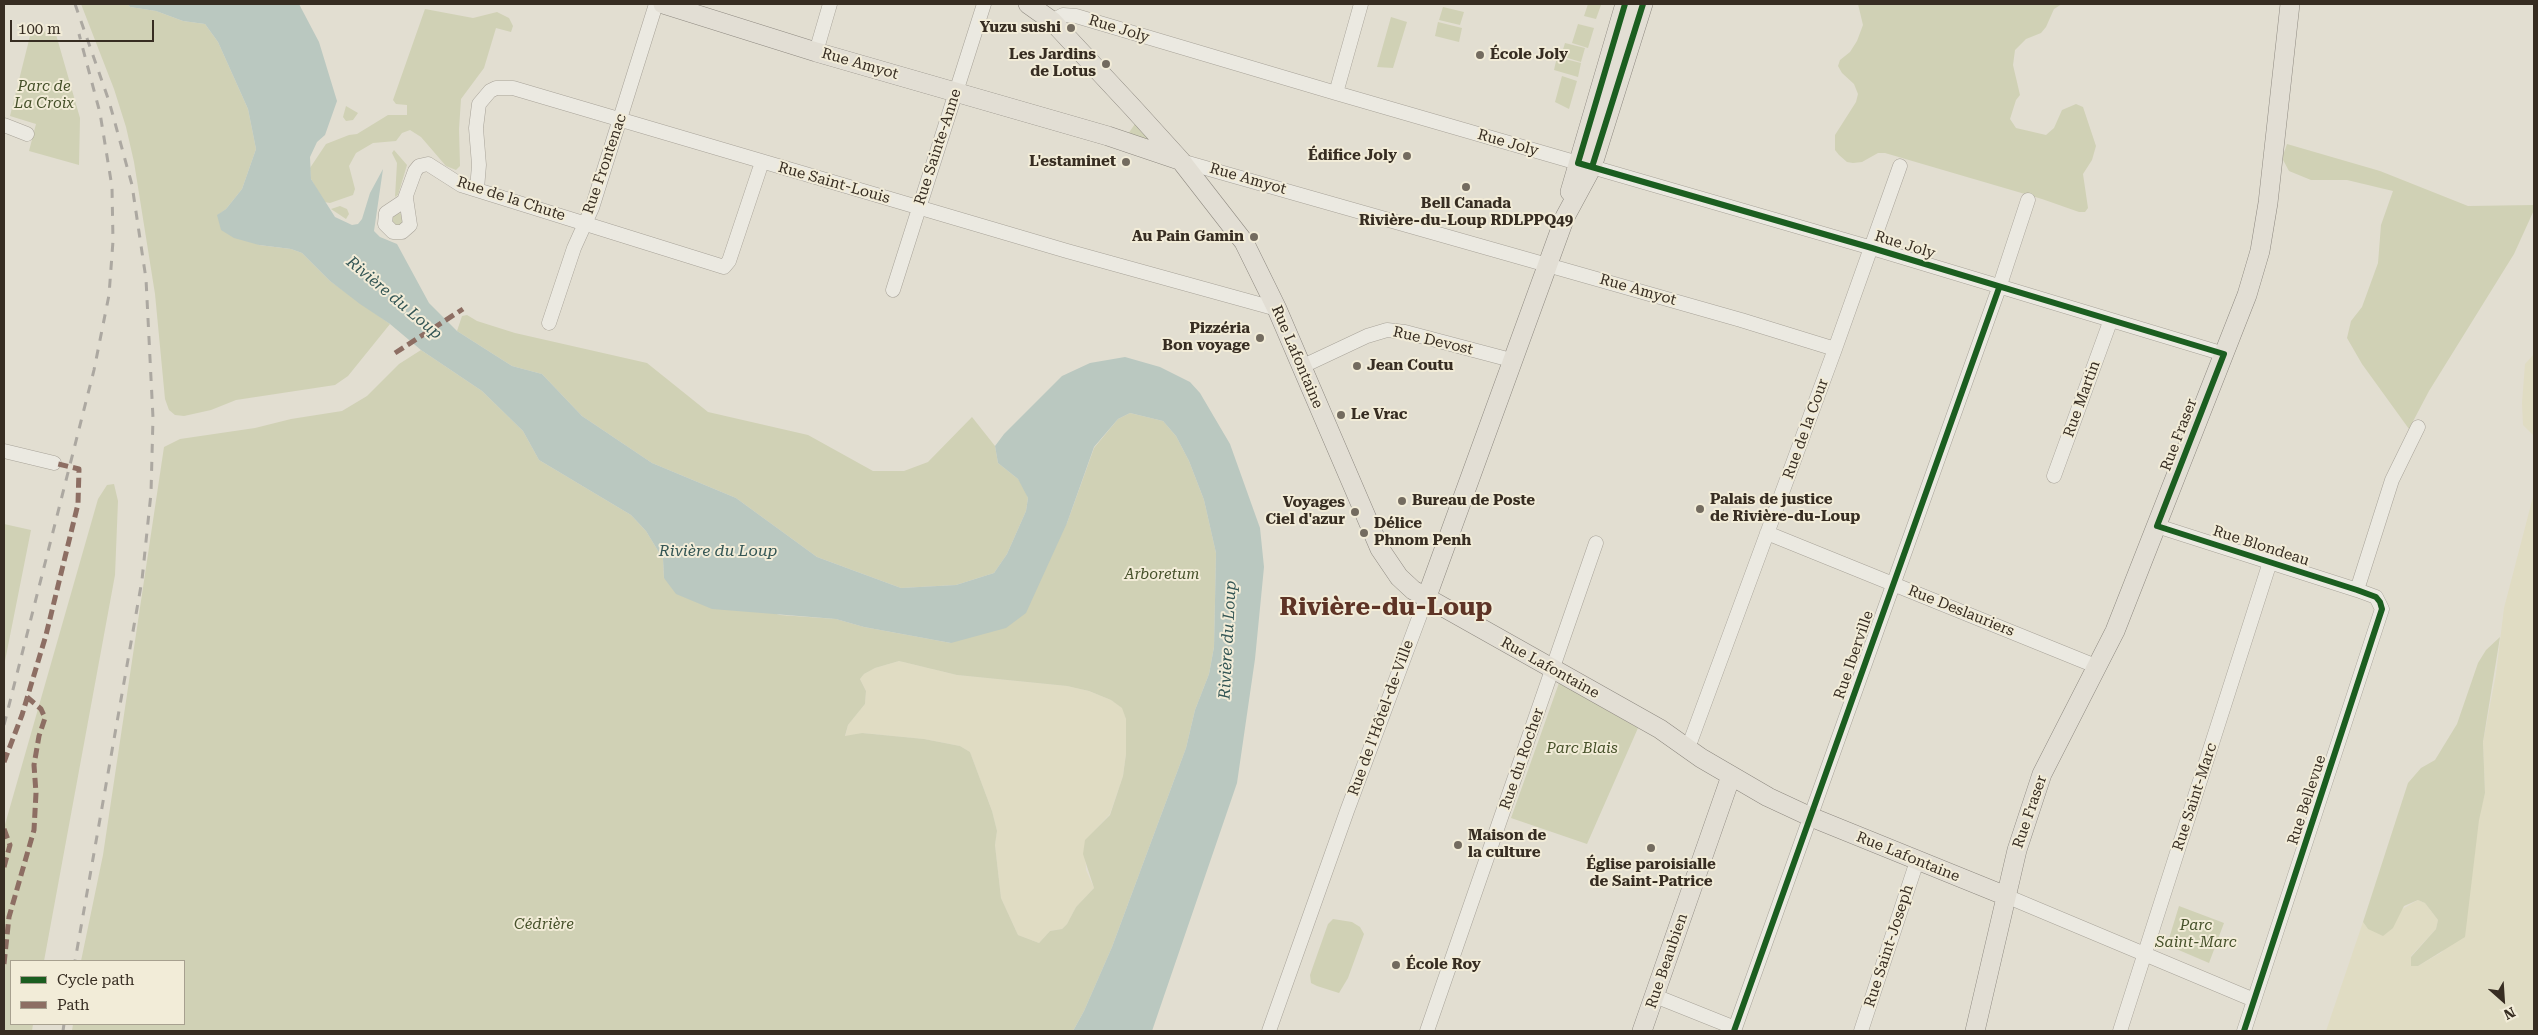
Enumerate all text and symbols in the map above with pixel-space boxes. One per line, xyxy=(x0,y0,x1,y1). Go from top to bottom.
scale bar xyxy=(12,10,156,42)
street label: Rue Joly xyxy=(1086,11,1152,47)
place label: Yuzu sushi xyxy=(980,19,1061,37)
text: 100 m xyxy=(18,20,61,38)
marker: Yuzu sushi xyxy=(1065,22,1077,34)
street label: Rue Amyot xyxy=(820,44,900,84)
place label: Les Jardins de Lotus xyxy=(1009,46,1096,81)
place label: École Joly xyxy=(1490,46,1568,64)
marker: École Joly xyxy=(1474,49,1486,61)
marker: Les Jardins de Lotus xyxy=(1100,58,1112,70)
park label: Parc de La Croix xyxy=(14,78,74,113)
street label: Rue Sainte-Anne xyxy=(911,87,965,207)
street label: Rue Frontenac xyxy=(579,111,631,217)
street label: Rue Joly xyxy=(1475,126,1541,160)
place label: Édifice Joly xyxy=(1308,147,1397,165)
marker: Édifice Joly xyxy=(1401,150,1413,162)
place label: L'estaminet xyxy=(1029,153,1116,171)
marker: L'estaminet xyxy=(1120,156,1132,168)
street label: Rue Saint-Louis xyxy=(776,158,892,208)
street label: Rue Amyot xyxy=(1208,159,1288,199)
street label: Rue de la Chute xyxy=(454,173,568,225)
marker: Bell Canada Rivière-du-Loup RDLPPQ49 xyxy=(1460,181,1472,193)
place label: Bell Canada Rivière-du-Loup RDLPPQ49 xyxy=(1359,195,1573,230)
street label: Rue Joly xyxy=(1872,227,1938,263)
place label: Au Pain Gamin xyxy=(1132,228,1244,246)
marker: Au Pain Gamin xyxy=(1248,231,1260,243)
water label: Rivière du Loup xyxy=(342,253,446,343)
street label: Rue Amyot xyxy=(1598,270,1678,310)
street label: Rue Lafontaine xyxy=(1267,303,1327,411)
place label: Pizzéria Bon voyage xyxy=(1162,320,1250,355)
street label: Rue Devost xyxy=(1391,323,1475,359)
marker: Pizzéria Bon voyage xyxy=(1254,332,1266,344)
place label: Jean Coutu xyxy=(1367,357,1453,375)
street label: Rue Martin xyxy=(2060,358,2104,440)
marker: Jean Coutu xyxy=(1351,360,1363,372)
street label: Rue de la Cour xyxy=(1780,376,1832,482)
street label: Rue Fraser xyxy=(2157,396,2201,474)
place label: Le Vrac xyxy=(1351,406,1407,424)
marker: Le Vrac xyxy=(1335,409,1347,421)
place label: Palais de justice de Rivière-du-Loup xyxy=(1710,491,1860,526)
place label: Bureau de Poste xyxy=(1412,492,1535,510)
place label: Voyages Ciel d'azur xyxy=(1266,494,1345,529)
marker: Bureau de Poste xyxy=(1396,495,1408,507)
marker: Palais de justice de Rivière-du-Loup xyxy=(1694,503,1706,515)
marker: Voyages Ciel d'azur xyxy=(1349,506,1361,518)
place label: Délice Phnom Penh xyxy=(1374,515,1471,550)
street label: Rue Blondeau xyxy=(2211,522,2311,570)
marker: Délice Phnom Penh xyxy=(1358,527,1370,539)
water label: Rivière du Loup xyxy=(659,541,777,561)
park label: Arboretum xyxy=(1125,566,1199,584)
water label: Rivière du Loup xyxy=(1215,580,1241,700)
street label: Rue Deslauriers xyxy=(1905,581,2017,641)
district label: Rivière-du-Loup xyxy=(1280,593,1492,623)
street label: Rue Iberville xyxy=(1830,608,1878,702)
street label: Rue Lafontaine xyxy=(1497,633,1603,703)
street label: Rue de l'Hôtel-de-Ville xyxy=(1344,638,1418,798)
street label: Rue du Rocher xyxy=(1496,706,1548,812)
park label: Parc Blais xyxy=(1546,740,1618,758)
street label: Rue Saint-Marc xyxy=(2169,741,2221,853)
street label: Rue Bellevue xyxy=(2284,753,2330,847)
street label: Rue Fraser xyxy=(2009,773,2051,851)
place label: Maison de la culture xyxy=(1468,827,1546,862)
street label: Rue Lafontaine xyxy=(1854,828,1962,886)
marker: Maison de la culture xyxy=(1452,839,1464,851)
marker: Église paroisialle de Saint-Patrice xyxy=(1645,842,1657,854)
place label: Église paroisialle de Saint-Patrice xyxy=(1586,856,1716,891)
street label: Rue Saint-Joseph xyxy=(1861,882,1917,1010)
street label: Rue Beaubien xyxy=(1642,911,1692,1011)
park label: Cédrière xyxy=(514,916,574,934)
park label: Parc Saint-Marc xyxy=(2155,917,2237,952)
place label: École Roy xyxy=(1406,956,1481,974)
marker: École Roy xyxy=(1390,959,1402,971)
legend xyxy=(10,960,185,1025)
text: Cycle path xyxy=(57,971,134,989)
north arrow xyxy=(2478,975,2528,1025)
text: Path xyxy=(57,996,90,1014)
text: N xyxy=(2501,1004,2518,1023)

